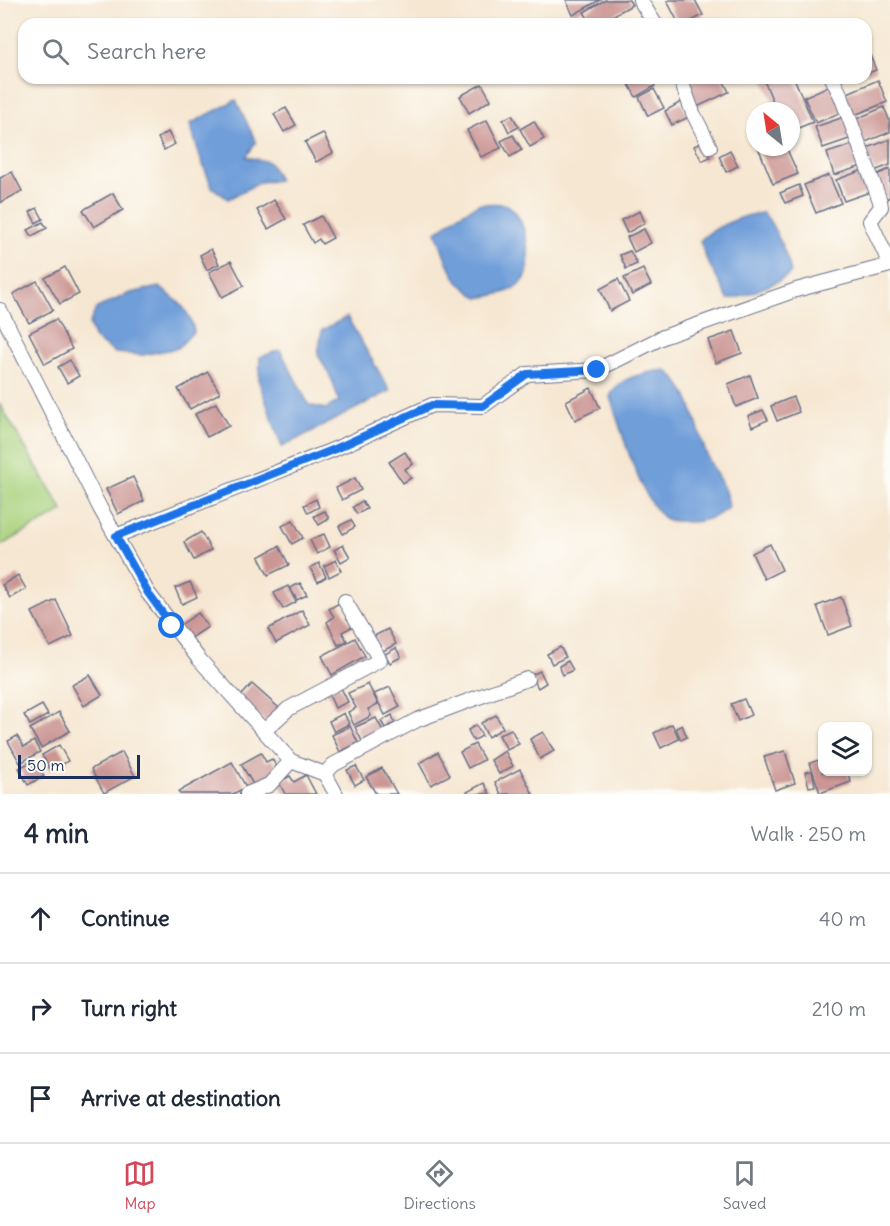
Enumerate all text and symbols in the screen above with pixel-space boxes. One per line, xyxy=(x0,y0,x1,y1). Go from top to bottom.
search box xyxy=(18,18,872,84)
icon: search xyxy=(39,35,72,68)
text: Search here xyxy=(87,37,206,65)
north arrow xyxy=(746,102,800,156)
route end xyxy=(583,356,609,382)
route start xyxy=(158,612,184,638)
map controls xyxy=(818,722,872,776)
button: layers xyxy=(818,722,872,776)
scale bar xyxy=(18,752,140,780)
text: 50 m xyxy=(27,755,65,775)
text: 4 min xyxy=(24,817,89,850)
text: Walk · 250 m xyxy=(751,821,866,846)
icon: ahead xyxy=(24,902,57,935)
text: Continue xyxy=(81,904,170,932)
text: 40 m xyxy=(819,906,866,931)
icon: right xyxy=(24,992,57,1025)
text: Turn right xyxy=(81,994,177,1022)
text: 210 m xyxy=(812,996,866,1021)
icon: arrive xyxy=(24,1082,57,1115)
text: Arrive at destination xyxy=(81,1084,281,1112)
tab: Map xyxy=(123,1157,156,1213)
tab: Directions xyxy=(403,1157,476,1213)
tab: Saved xyxy=(723,1157,767,1213)

